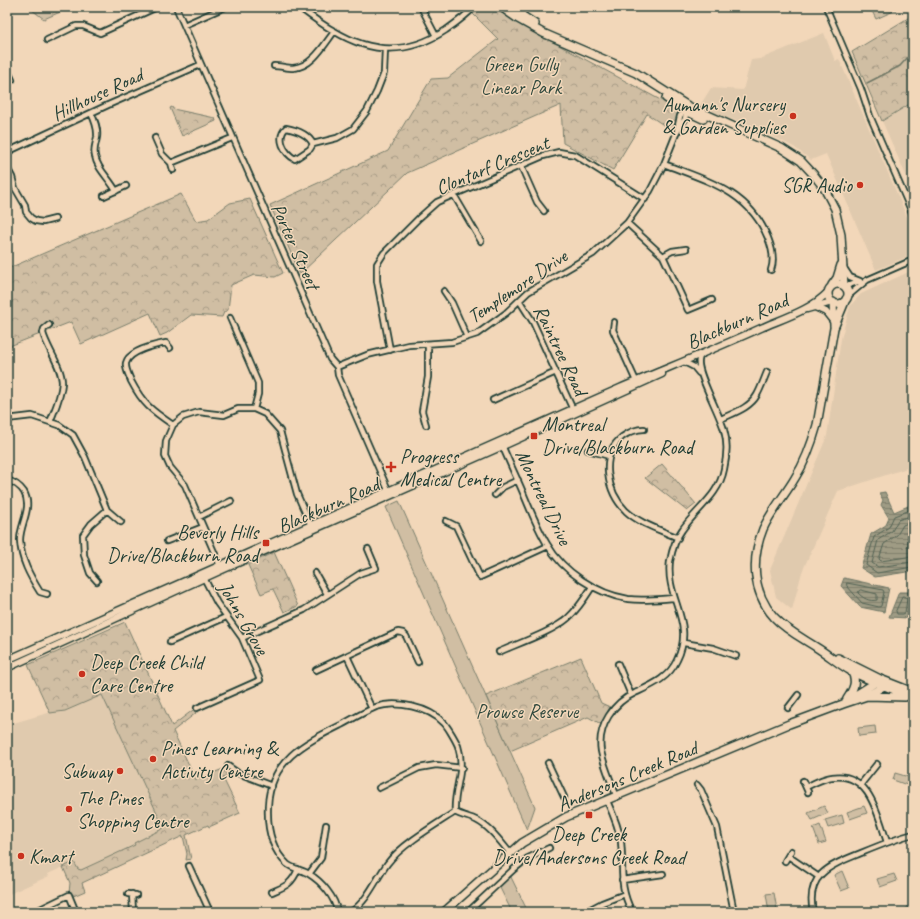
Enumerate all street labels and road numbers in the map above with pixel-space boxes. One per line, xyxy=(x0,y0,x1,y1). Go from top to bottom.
street label: Hillhouse Road xyxy=(48,61,149,126)
street label: Clontarf Crescent xyxy=(432,129,555,201)
street label: Porter Street xyxy=(265,199,327,296)
street label: Templemore Drive xyxy=(463,243,573,329)
street label: Blackburn Road xyxy=(683,287,795,355)
street label: Raintree Road xyxy=(528,301,594,402)
street label: Montreal Drive xyxy=(510,446,578,550)
street label: Blackburn Road xyxy=(274,471,386,539)
street label: Johns Grove xyxy=(212,576,275,661)
street label: Andersons Creek Road xyxy=(553,734,704,817)

